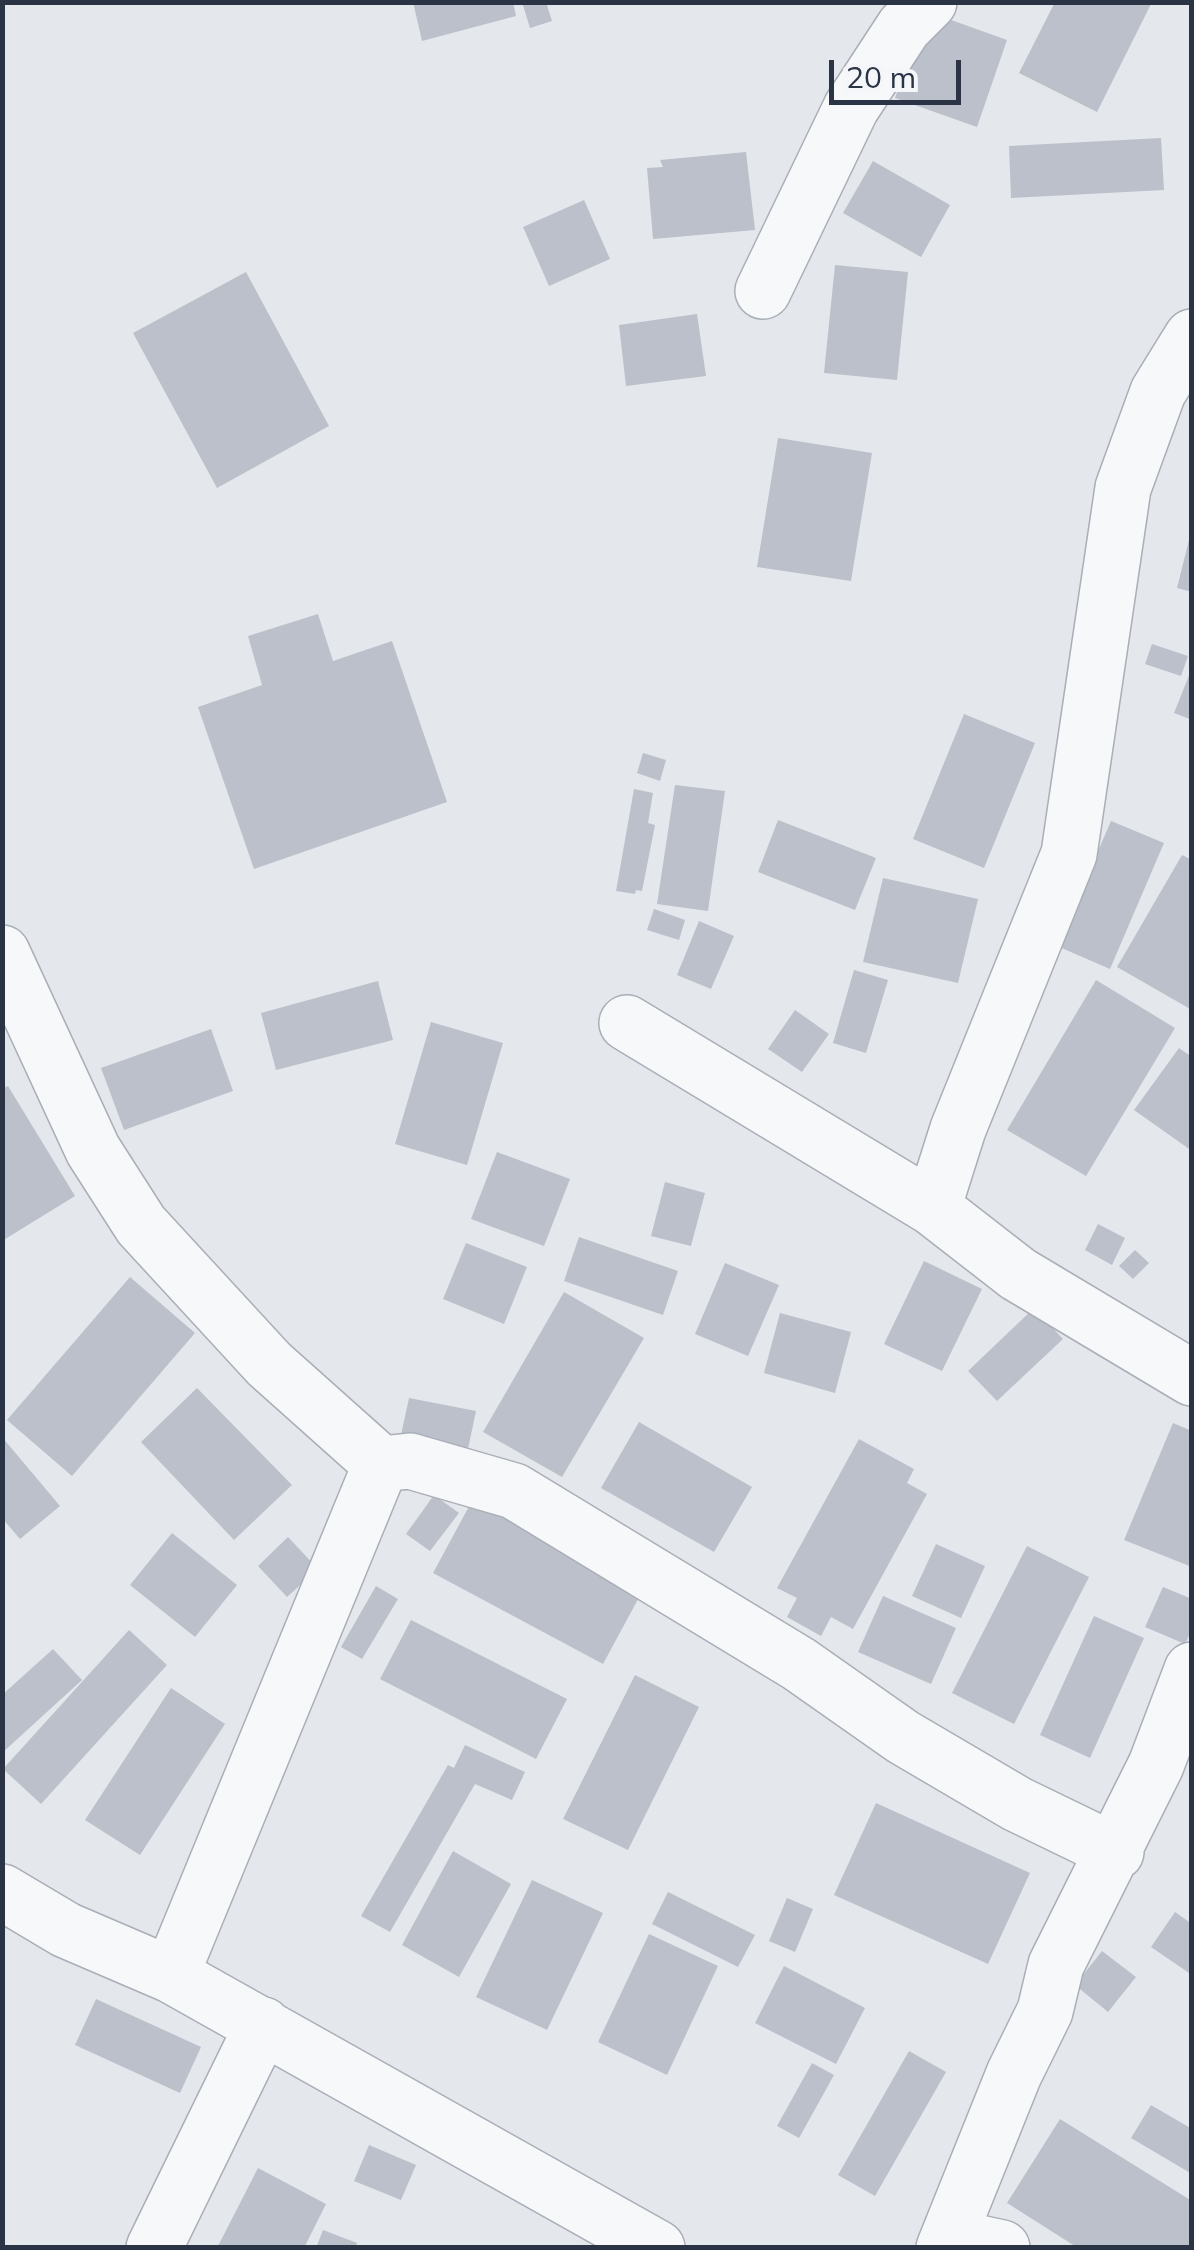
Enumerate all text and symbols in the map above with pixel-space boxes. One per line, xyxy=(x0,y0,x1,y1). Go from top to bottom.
scale bar xyxy=(834,40,966,102)
text: 20 m xyxy=(846,58,916,96)

